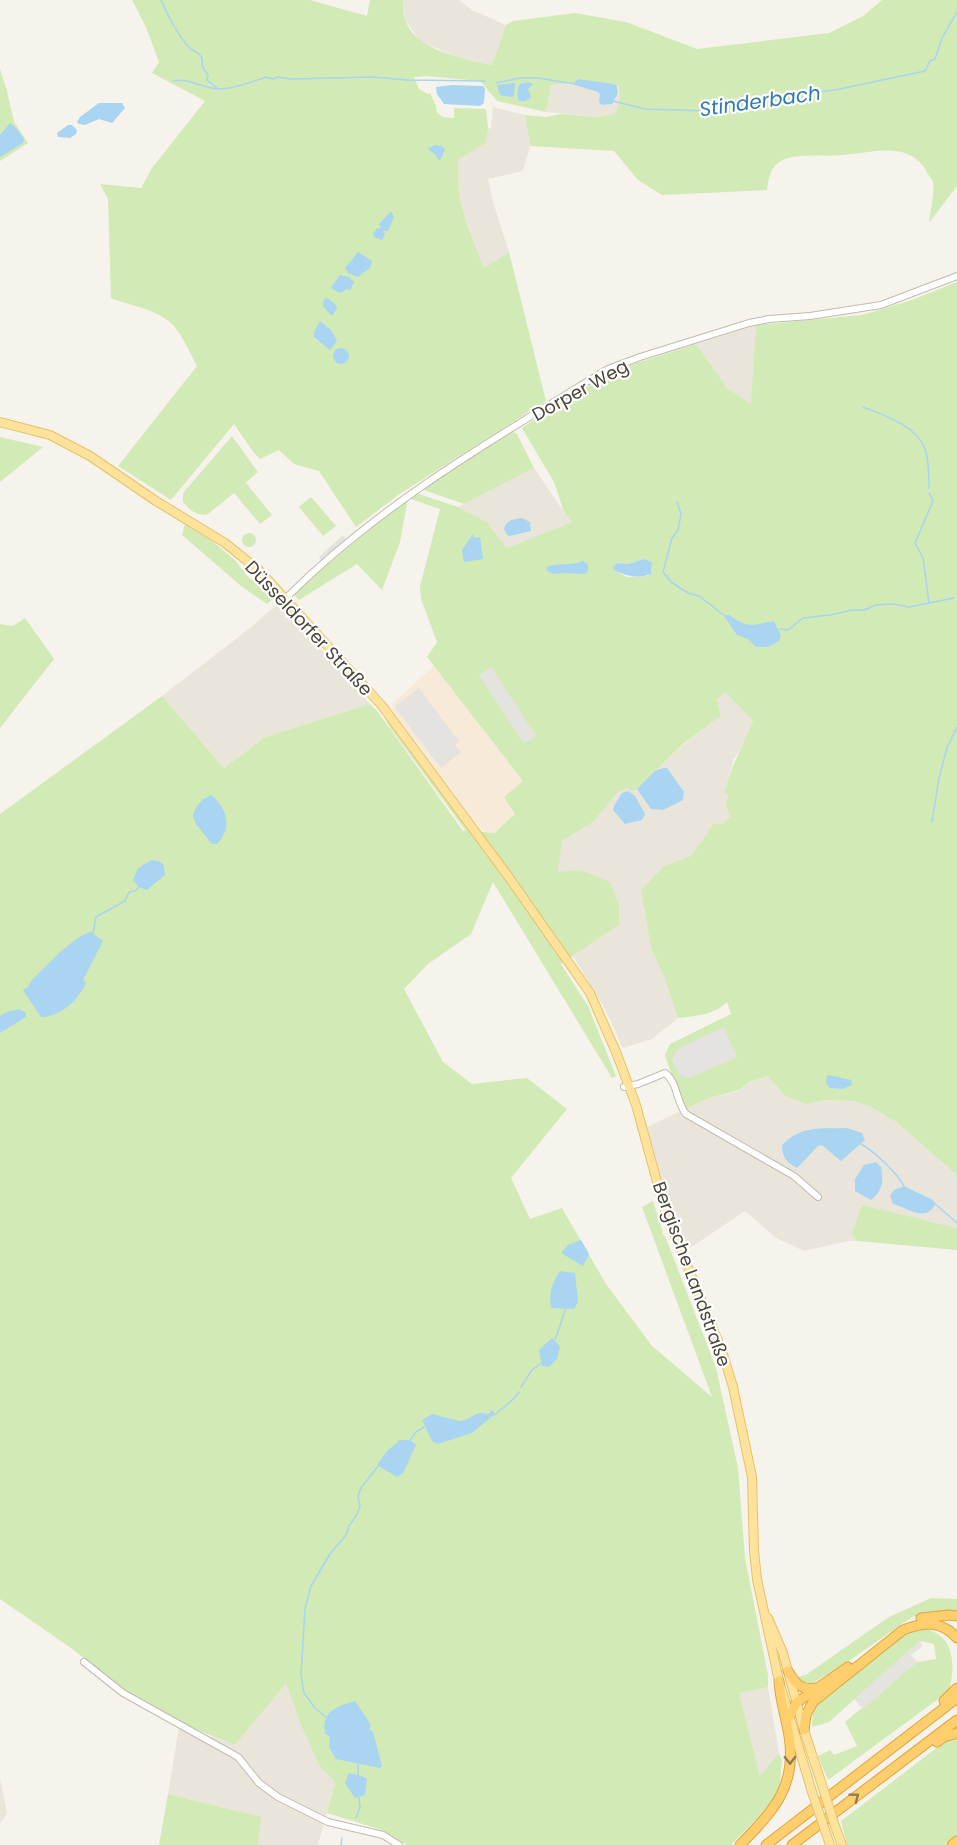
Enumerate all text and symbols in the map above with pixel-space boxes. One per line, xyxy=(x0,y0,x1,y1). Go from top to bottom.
water label: Stinderbach xyxy=(698,79,822,123)
street label: Dorper Weg xyxy=(527,353,633,427)
street label: Düsseldorfer Straße xyxy=(239,555,379,701)
street label: Bergische Landstraße xyxy=(647,1178,737,1370)
one-way arrow xyxy=(784,1755,796,1764)
one-way arrow xyxy=(849,1793,860,1804)

